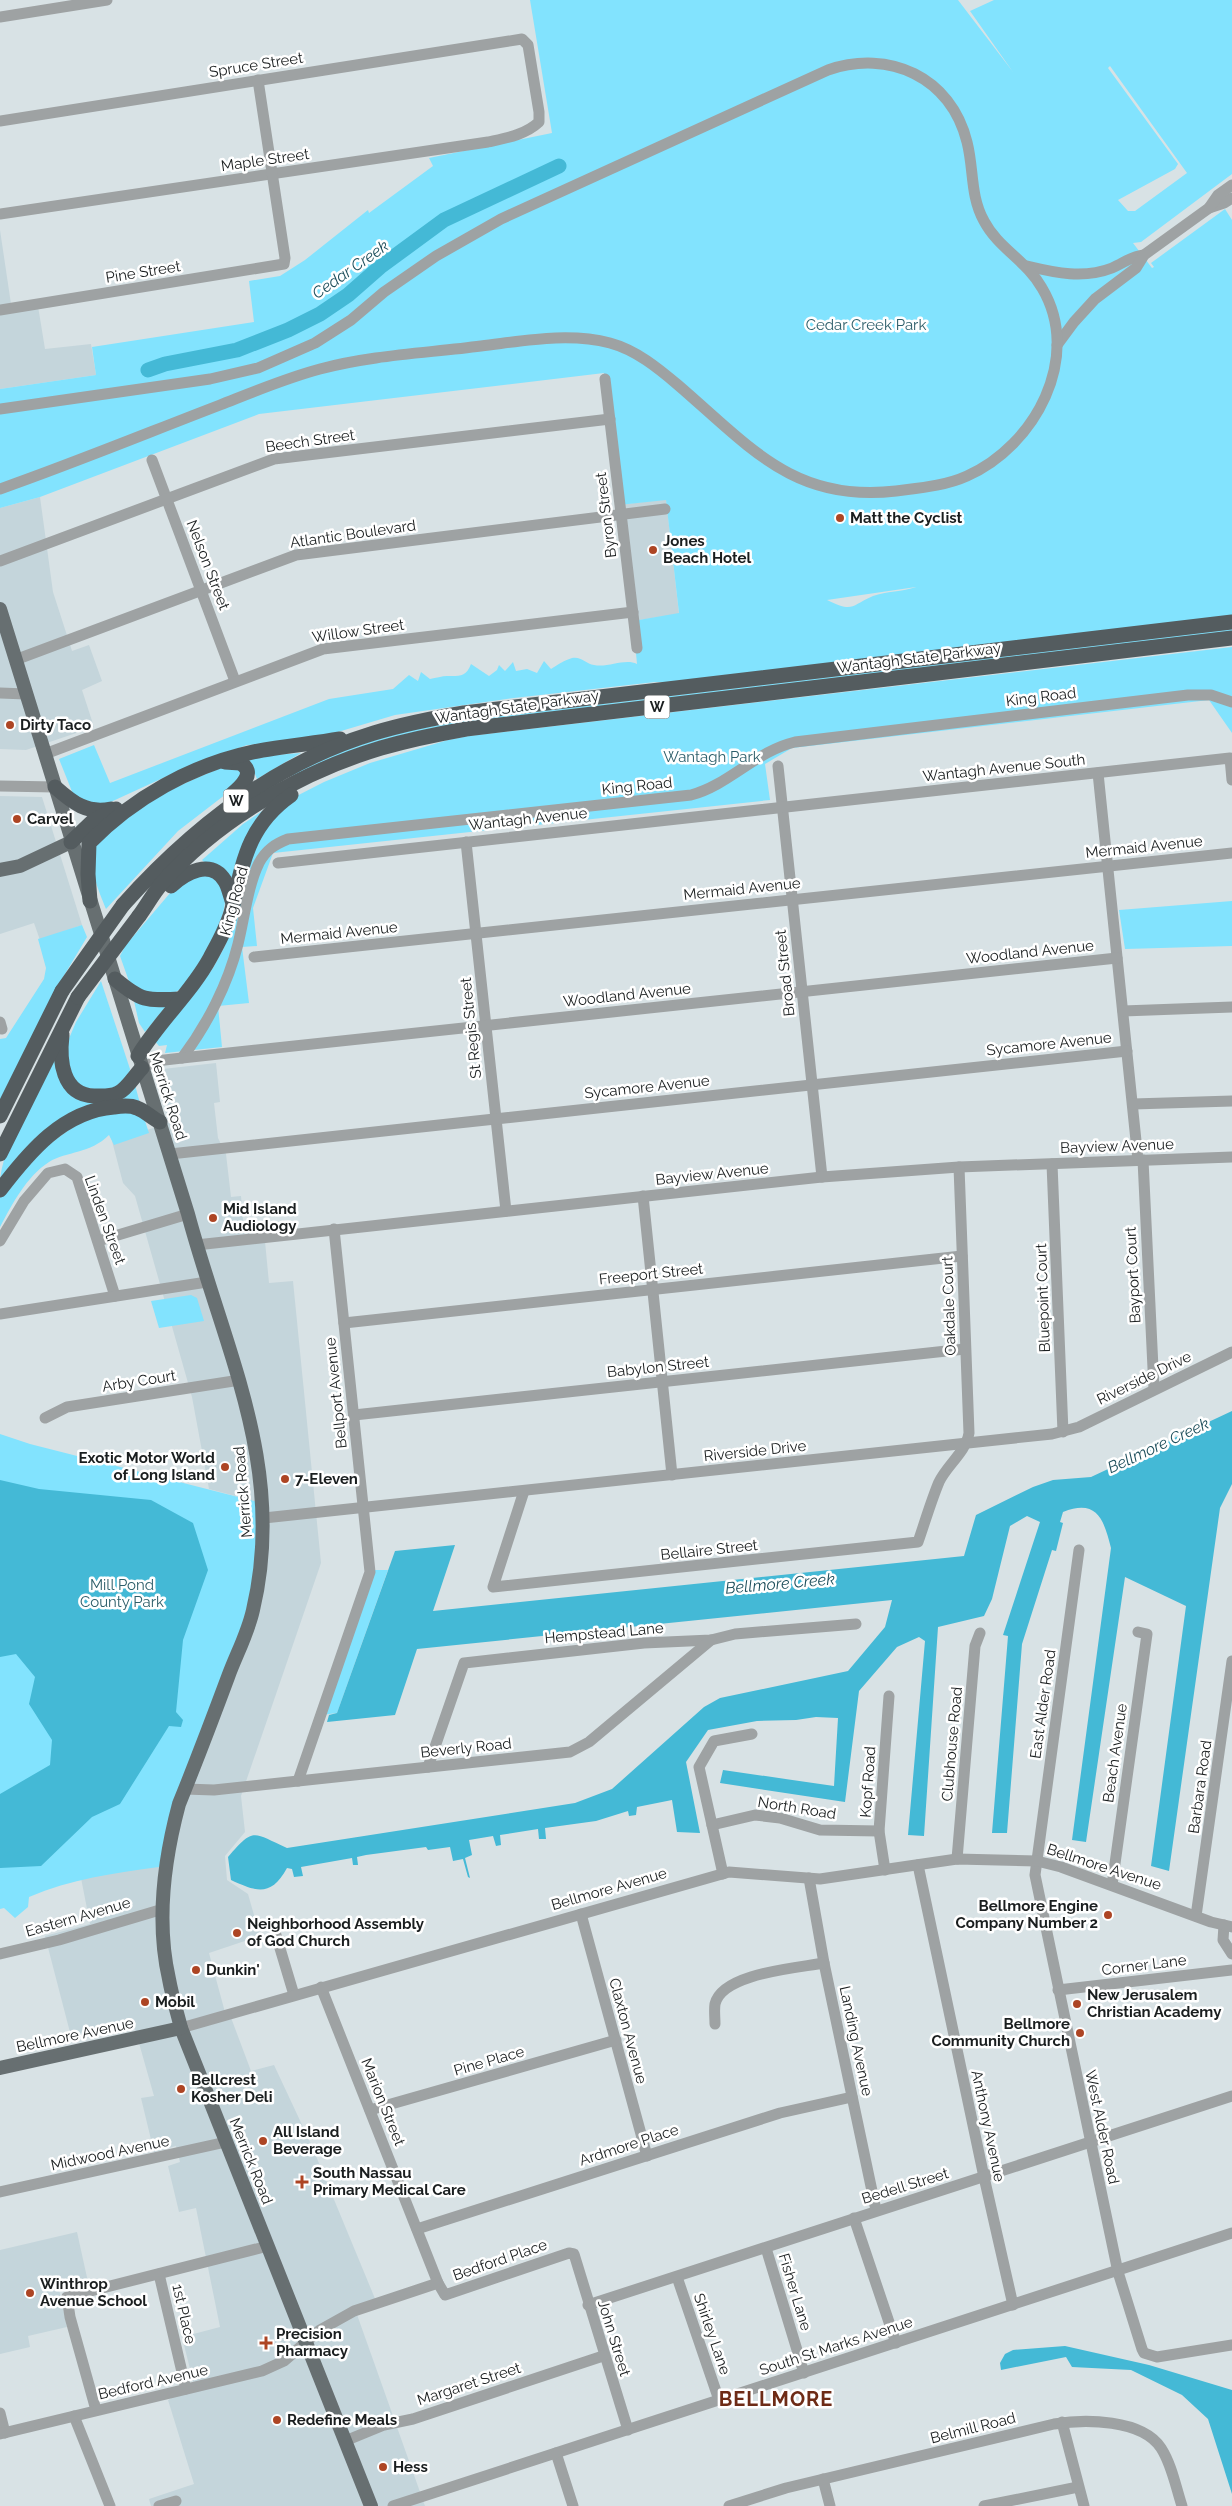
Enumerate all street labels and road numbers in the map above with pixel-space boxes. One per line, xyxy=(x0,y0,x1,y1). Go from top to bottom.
street label: Spruce Street xyxy=(208,49,304,81)
street label: Maple Street xyxy=(220,145,310,175)
street label: Pine Street xyxy=(104,257,182,287)
street label: Beech Street xyxy=(264,426,356,456)
street label: Byron Street xyxy=(592,471,620,559)
street label: Atlantic Boulevard xyxy=(289,516,417,552)
street label: Nelson Street xyxy=(183,518,233,612)
street label: Willow Street xyxy=(311,616,405,646)
street label: Wantagh State Parkway xyxy=(836,639,1002,677)
street label: King Road xyxy=(1005,684,1077,710)
street label: Wantagh State Parkway xyxy=(434,687,600,727)
road number: W xyxy=(644,696,670,719)
street label: Wantagh Avenue South xyxy=(922,751,1086,785)
street label: King Road xyxy=(601,773,673,799)
road number: W xyxy=(224,789,248,812)
street label: Wantagh Avenue xyxy=(468,804,588,834)
street label: Mermaid Avenue xyxy=(1085,832,1204,862)
street label: King Road xyxy=(216,865,252,937)
street label: Mermaid Avenue xyxy=(683,874,802,904)
street label: Mermaid Avenue xyxy=(280,918,399,948)
street label: Broad Street xyxy=(772,929,798,1017)
street label: Woodland Avenue xyxy=(965,936,1095,968)
street label: St Regis Street xyxy=(457,977,485,1079)
street label: Woodland Avenue xyxy=(562,979,692,1011)
street label: Sycamore Avenue xyxy=(986,1028,1113,1060)
street label: Merrick Road xyxy=(145,1050,191,1142)
street label: Sycamore Avenue xyxy=(584,1071,711,1103)
street label: Bayview Avenue xyxy=(1060,1135,1174,1157)
street label: Bayview Avenue xyxy=(655,1159,770,1189)
street label: Linden Street xyxy=(81,1173,129,1267)
street label: Bayport Court xyxy=(1121,1226,1145,1324)
street label: Bluepoint Court xyxy=(1032,1243,1054,1353)
street label: Oakdale Court xyxy=(938,1256,960,1356)
street label: Freeport Street xyxy=(598,1260,704,1288)
street label: Bellport Avenue xyxy=(321,1336,351,1449)
street label: Riverside Drive xyxy=(1094,1347,1194,1409)
street label: Babylon Street xyxy=(606,1353,710,1381)
street label: Arby Court xyxy=(101,1366,177,1396)
street label: Riverside Drive xyxy=(703,1437,807,1465)
street label: Merrick Road xyxy=(230,1446,256,1538)
street label: Bellaire Street xyxy=(660,1536,758,1564)
street label: Hempstead Lane xyxy=(544,1619,665,1647)
street label: East Alder Road xyxy=(1026,1648,1060,1760)
street label: Clubhouse Road xyxy=(938,1686,966,1802)
street label: Beach Avenue xyxy=(1099,1702,1131,1804)
street label: Beverly Road xyxy=(419,1734,513,1762)
street label: Barbara Road xyxy=(1185,1739,1215,1835)
street label: Kopf Road xyxy=(857,1746,879,1818)
street label: North Road xyxy=(756,1793,838,1823)
street label: Bellmore Avenue xyxy=(1044,1840,1164,1894)
street label: Bellmore Avenue xyxy=(549,1864,669,1914)
street label: Eastern Avenue xyxy=(24,1893,133,1941)
street label: Corner Lane xyxy=(1101,1951,1188,1979)
street label: Claxton Avenue xyxy=(605,1976,651,2086)
street label: Landing Avenue xyxy=(836,1984,877,2098)
street label: Bellmore Avenue xyxy=(15,2014,135,2056)
street label: Pine Place xyxy=(452,2042,527,2080)
street label: Marion Street xyxy=(357,2056,409,2148)
street label: Anthony Avenue xyxy=(967,2068,1009,2184)
street label: West Alder Road xyxy=(1081,2068,1123,2186)
street label: Merrick Road xyxy=(225,2115,277,2207)
street label: Ardmore Place xyxy=(577,2120,681,2170)
street label: Midwood Avenue xyxy=(49,2132,171,2174)
street label: Bedell Street xyxy=(859,2164,951,2208)
street label: Bedford Place xyxy=(450,2235,550,2285)
street label: Fisher Lane xyxy=(775,2251,815,2333)
street label: 1st Place xyxy=(168,2282,200,2346)
street label: Shirley Lane xyxy=(690,2291,734,2377)
street label: John Street xyxy=(594,2298,634,2378)
street label: South St Marks Avenue xyxy=(757,2313,915,2379)
street label: Margaret Street xyxy=(415,2359,523,2409)
street label: Bedford Avenue xyxy=(96,2361,210,2403)
street label: Belmill Road xyxy=(928,2409,1018,2447)

